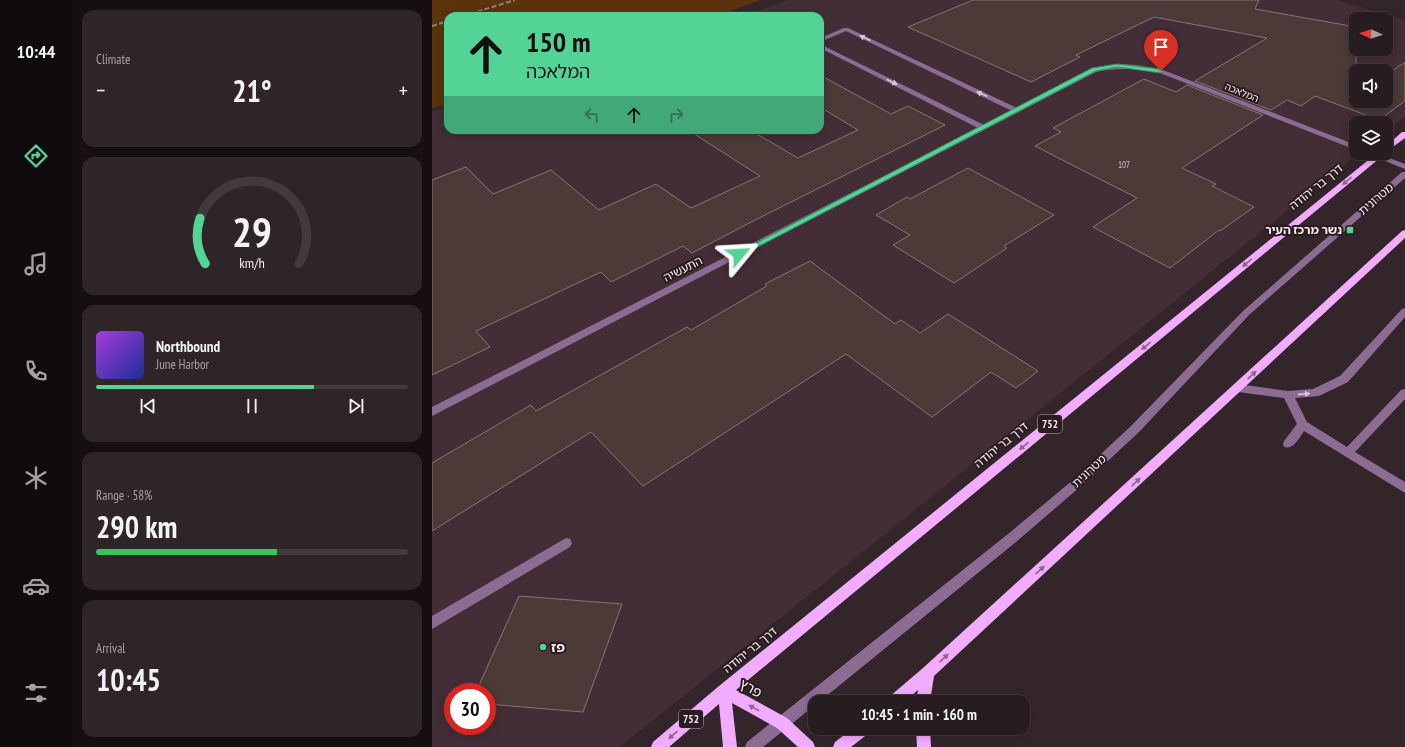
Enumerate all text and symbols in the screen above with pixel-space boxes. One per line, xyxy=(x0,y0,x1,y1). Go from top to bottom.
north arrow xyxy=(1349,12,1393,56)
map controls xyxy=(1349,12,1393,160)
text: 150 m xyxy=(526,23,590,60)
icon: ahead xyxy=(460,28,512,80)
pin xyxy=(1144,30,1178,71)
one-way arrow xyxy=(859,35,870,41)
icon: arrive xyxy=(1150,36,1172,58)
text: 10:44 xyxy=(17,40,55,63)
text: Climate xyxy=(96,51,130,68)
text: המלאכה xyxy=(526,60,590,83)
button: sound xyxy=(1349,64,1393,108)
text: 21° xyxy=(232,71,272,110)
text: − xyxy=(96,76,105,104)
text: + xyxy=(399,76,408,104)
one-way arrow xyxy=(887,79,898,85)
street label: המלאכה xyxy=(1223,80,1261,105)
one-way arrow xyxy=(976,91,988,97)
icon: left xyxy=(581,104,603,126)
icon: ahead xyxy=(623,104,645,126)
icon: right xyxy=(665,104,687,126)
button: layers xyxy=(1349,116,1393,160)
icon: directions xyxy=(22,142,50,170)
house number: 107 xyxy=(1118,159,1130,170)
street label: דרך בר יהודה xyxy=(1286,160,1346,213)
one-way arrow xyxy=(1342,177,1353,186)
street label: מטרונית xyxy=(1355,179,1396,218)
text: 29 xyxy=(232,205,272,258)
place label: נשר מרכז העיר xyxy=(1265,222,1342,237)
marker: נשר מרכז העיר xyxy=(1345,225,1355,235)
position arrow xyxy=(718,233,760,275)
icon: music xyxy=(22,250,50,278)
street label: התעשיה xyxy=(661,252,705,285)
text: km/h xyxy=(239,253,265,272)
one-way arrow xyxy=(1241,259,1252,268)
text: Northbound xyxy=(156,337,220,356)
one-way arrow xyxy=(1141,341,1151,350)
text: June Harbor xyxy=(156,356,209,373)
icon: phone xyxy=(22,357,50,385)
one-way arrow xyxy=(1247,370,1257,379)
one-way arrow xyxy=(1298,390,1310,397)
icon: previous xyxy=(137,395,159,417)
icon: pause xyxy=(241,395,263,417)
icon: next xyxy=(345,395,367,417)
road number: 752 xyxy=(1038,415,1062,433)
street label: דרך בר יהודה xyxy=(971,418,1031,471)
one-way arrow xyxy=(1018,441,1029,450)
street label: מטרונית xyxy=(1068,451,1109,490)
icon: climate xyxy=(22,464,50,492)
one-way arrow xyxy=(1130,477,1141,486)
text: Range · 58% xyxy=(96,487,152,504)
text: 290 km xyxy=(96,507,177,546)
one-way arrow xyxy=(1035,565,1045,574)
icon: car xyxy=(22,572,50,600)
street label: דרך בר יהודה xyxy=(720,623,780,676)
place label: פז xyxy=(551,638,565,656)
text: Arrival xyxy=(96,640,125,657)
marker: פז xyxy=(538,642,548,652)
one-way arrow xyxy=(939,653,949,663)
text: 10:45 xyxy=(96,660,161,699)
street label: פרץ xyxy=(737,675,765,701)
icon: filters xyxy=(22,679,50,707)
speed limit sign: 30 xyxy=(444,683,496,735)
one-way arrow xyxy=(748,705,760,711)
text: 10:45 · 1 min · 160 m xyxy=(861,705,977,724)
road number: 752 xyxy=(679,710,703,728)
one-way arrow xyxy=(667,730,678,739)

